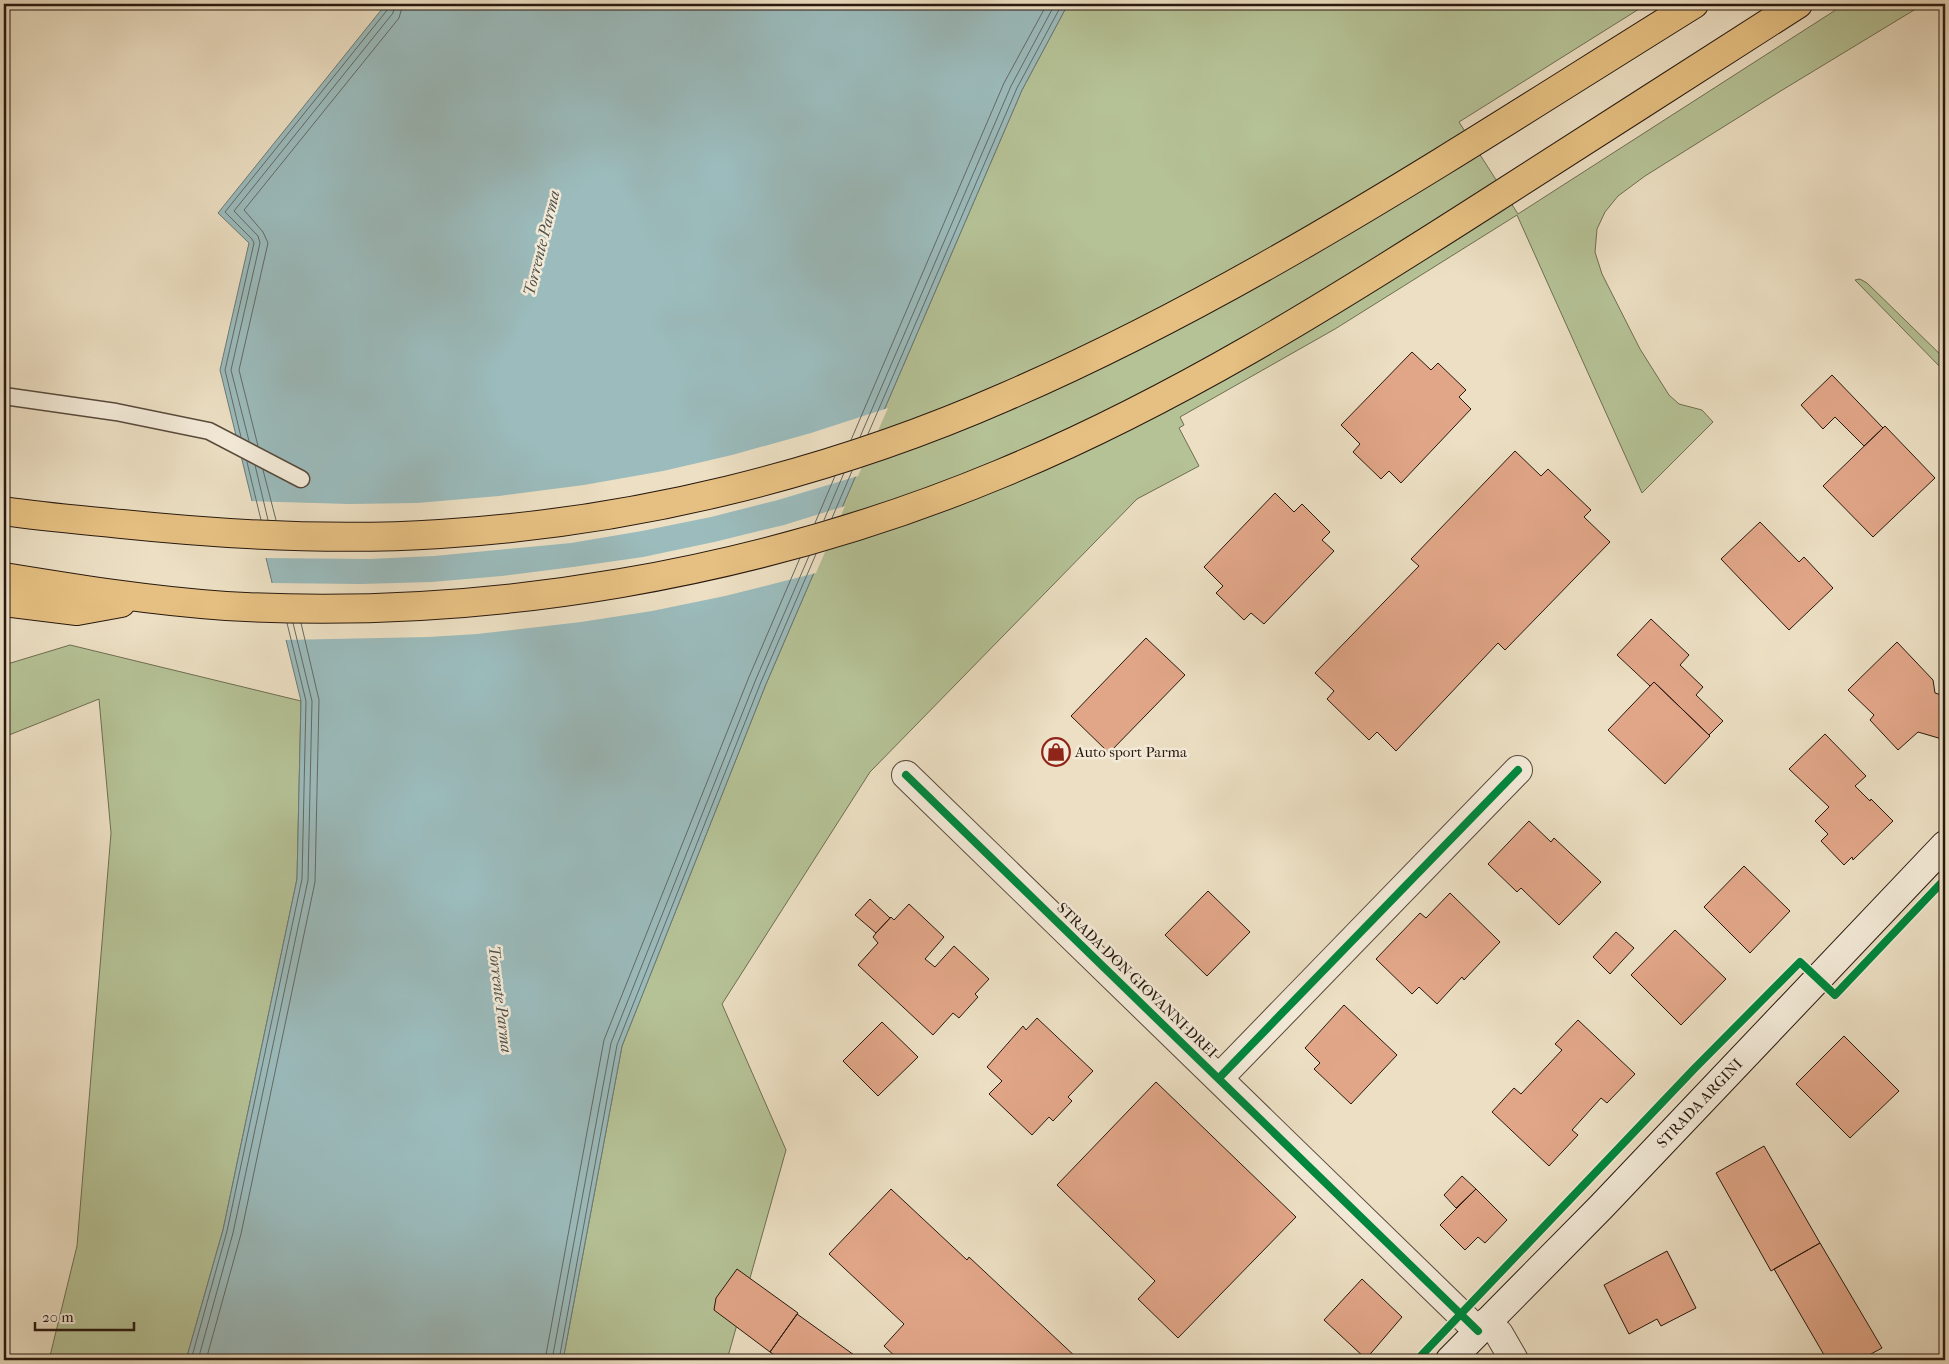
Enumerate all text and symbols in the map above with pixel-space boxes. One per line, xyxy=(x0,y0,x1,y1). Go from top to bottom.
water label: Torrente Parma xyxy=(519,189,564,298)
shop icon: Auto sport Parma xyxy=(1041,737,1071,767)
place label: Auto sport Parma xyxy=(1074,743,1188,761)
street label: STRADA DON GIOVANNI DREI xyxy=(1053,899,1221,1061)
water label: Torrente Parma xyxy=(485,944,517,1054)
street label: STRADA ARGINI xyxy=(1653,1055,1746,1152)
scale bar xyxy=(35,1299,134,1331)
text: 20 m xyxy=(42,1308,74,1326)

